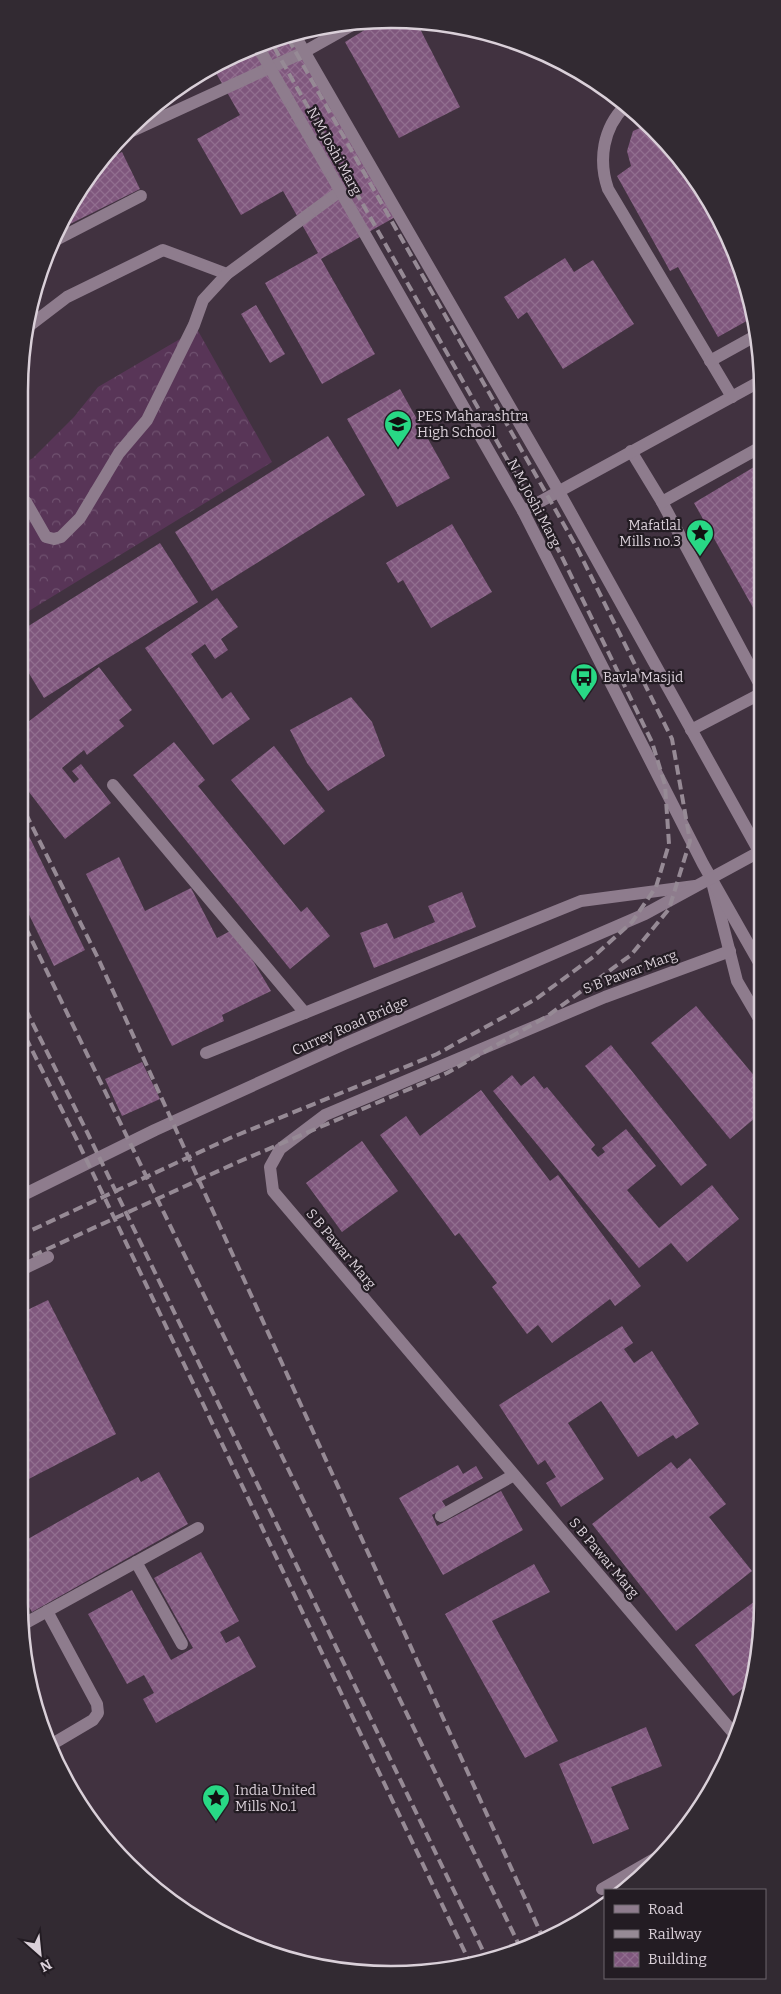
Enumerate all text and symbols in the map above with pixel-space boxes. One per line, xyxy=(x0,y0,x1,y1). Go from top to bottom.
street label: N M Joshi Marg xyxy=(303,104,365,198)
place label: PES Maharashtra High School xyxy=(417,408,529,441)
school or university icon: PES Maharashtra High School xyxy=(383,409,413,448)
street label: N M Joshi Marg xyxy=(504,456,565,550)
place label: Mafatlal Mills no.3 xyxy=(619,517,681,550)
place icon: Mafatlal Mills no.3 xyxy=(685,518,715,557)
bus stop icon: Bavla Masjid xyxy=(569,662,599,701)
place label: Bavla Masjid xyxy=(603,669,683,686)
street label: S B Pawar Marg xyxy=(580,946,680,998)
street label: Currey Road Bridge xyxy=(289,993,411,1059)
street label: S B Pawar Marg xyxy=(302,1205,380,1293)
street label: S B Pawar Marg xyxy=(565,1514,643,1602)
place label: India United Mills No.1 xyxy=(235,1782,316,1815)
place icon: India United Mills No.1 xyxy=(201,1783,231,1822)
legend xyxy=(604,1889,766,1979)
text: Road xyxy=(648,1900,683,1918)
text: Railway xyxy=(648,1925,702,1943)
north arrow xyxy=(15,1929,65,1979)
text: Building xyxy=(648,1950,707,1968)
text: N xyxy=(37,1955,54,1975)

